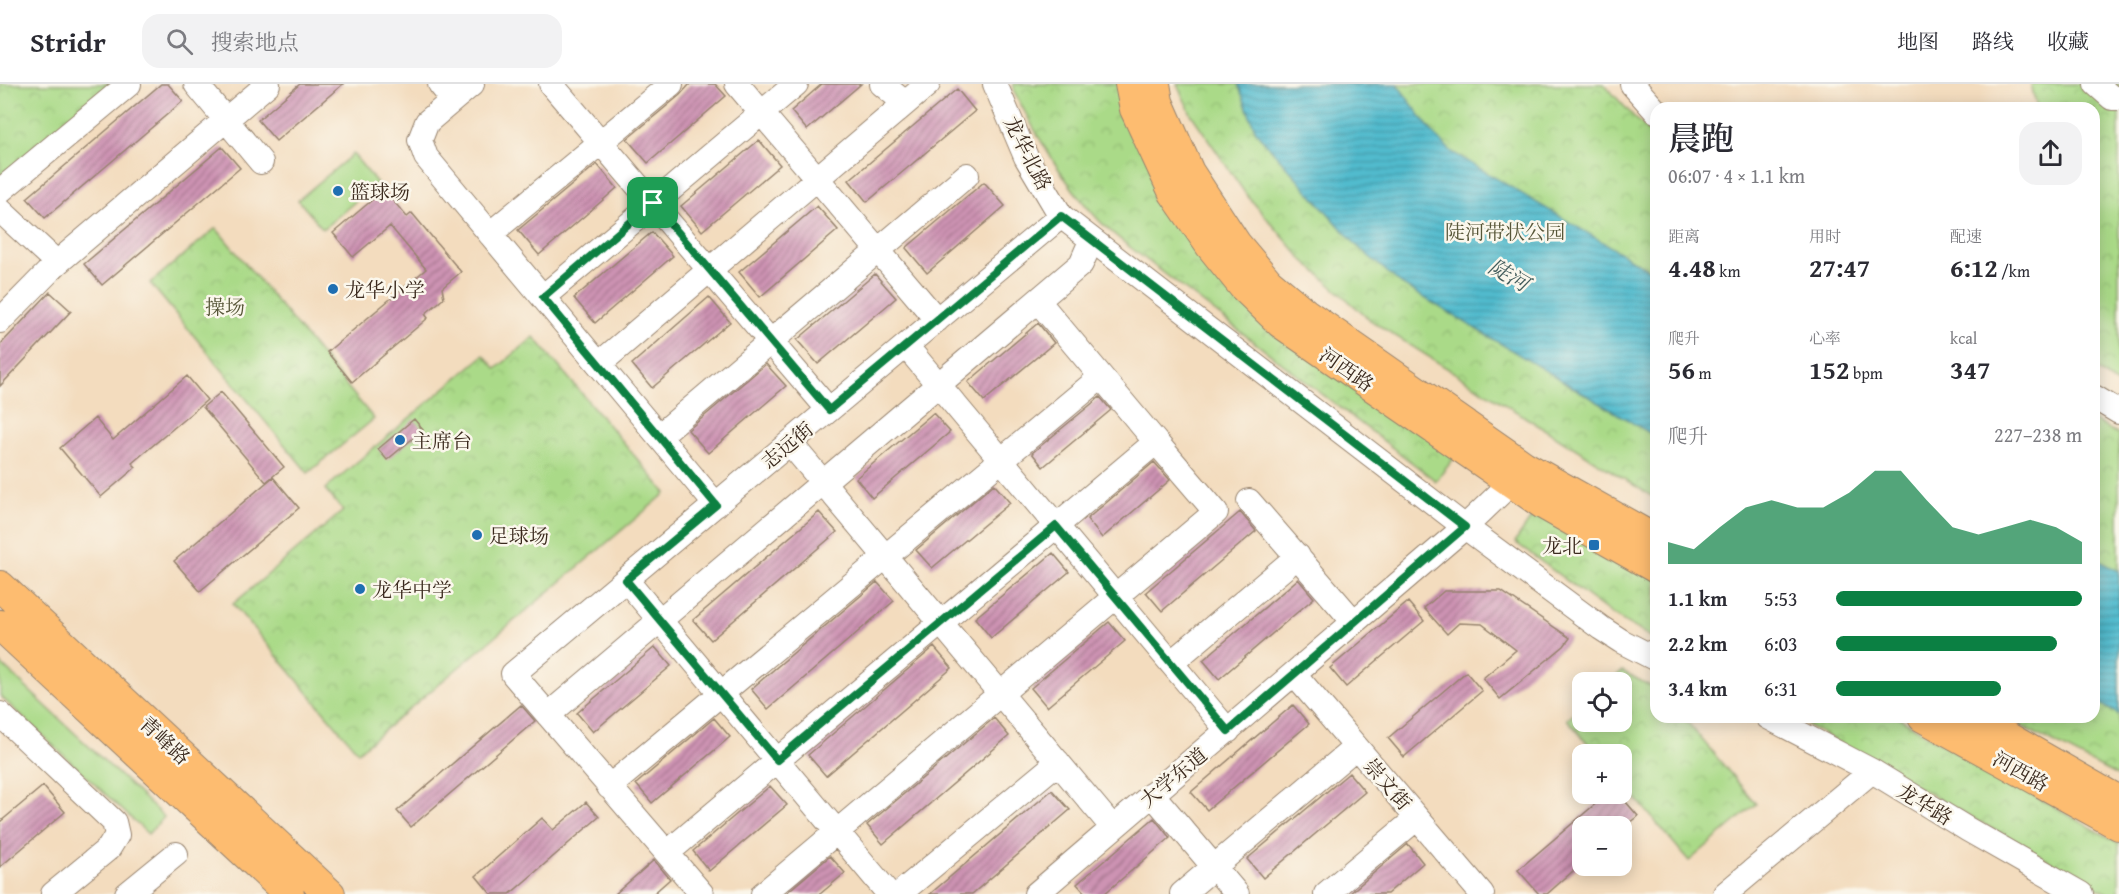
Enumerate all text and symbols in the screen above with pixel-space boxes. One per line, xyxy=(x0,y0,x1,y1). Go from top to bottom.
search box xyxy=(142,14,562,68)
text: Stridr xyxy=(30,21,106,62)
icon: search xyxy=(163,25,196,58)
text: 搜索地点 xyxy=(211,26,299,58)
text: 地图 xyxy=(1897,26,1939,57)
text: 路线 xyxy=(1972,26,2014,57)
text: 收藏 xyxy=(2047,26,2089,57)
street label: 龙华北路 xyxy=(997,111,1059,195)
text: 晨跑 xyxy=(1668,114,1734,162)
button: share xyxy=(2019,122,2082,185)
text: 06:07 · 4 × 1.1 km xyxy=(1668,161,1805,190)
place label: 篮球场 xyxy=(350,177,410,206)
pin xyxy=(627,177,678,228)
marker: 篮球场 xyxy=(331,184,345,198)
icon: arrive xyxy=(636,186,669,219)
park label: 陡河带状公园 xyxy=(1445,217,1565,246)
text: 距离 xyxy=(1668,224,1700,248)
text: 用时 xyxy=(1809,224,1841,248)
text: 配速 xyxy=(1950,224,1982,248)
text: 4.48 xyxy=(1668,248,1716,287)
text: 27:47 xyxy=(1809,248,1870,287)
text: 6:12 xyxy=(1950,248,1998,287)
water label: 陡河 xyxy=(1483,251,1538,301)
text: km xyxy=(1716,259,1740,283)
text: /km xyxy=(1998,259,2030,283)
place label: 龙华小学 xyxy=(345,275,425,304)
marker: 龙华小学 xyxy=(326,282,340,296)
park label: 操场 xyxy=(205,292,245,321)
text: 爬升 xyxy=(1668,326,1700,350)
text: 心率 xyxy=(1809,326,1841,350)
text: kcal xyxy=(1950,326,1977,350)
street label: 河西路 xyxy=(1314,340,1380,398)
text: 56 xyxy=(1668,350,1695,389)
text: 152 xyxy=(1809,350,1849,389)
text: 347 xyxy=(1950,350,1990,389)
text: m xyxy=(1695,361,1712,385)
text: bpm xyxy=(1849,361,1883,385)
street label: 志远街 xyxy=(755,415,819,475)
text: 227–238 m xyxy=(1994,420,2082,449)
text: 爬升 xyxy=(1668,421,1708,450)
place label: 主席台 xyxy=(412,426,472,455)
marker: 主席台 xyxy=(393,433,407,447)
place label: 足球场 xyxy=(489,521,549,550)
marker: 足球场 xyxy=(470,528,484,542)
place label: 龙北 xyxy=(1542,531,1582,560)
marker: 龙北 xyxy=(1587,538,1601,552)
place label: 龙华中学 xyxy=(372,575,452,604)
marker: 龙华中学 xyxy=(353,582,367,596)
text: 1.1 km xyxy=(1668,584,1727,613)
text: 5:53 xyxy=(1764,584,1798,613)
text: 2.2 km xyxy=(1668,629,1727,658)
text: 6:03 xyxy=(1764,629,1798,658)
map controls xyxy=(1572,672,1632,876)
button: locate xyxy=(1572,672,1632,732)
text: 3.4 km xyxy=(1668,674,1727,703)
text: 6:31 xyxy=(1764,674,1798,703)
street label: 青峰路 xyxy=(133,709,197,771)
street label: 大学东道 xyxy=(1133,740,1213,814)
button: + xyxy=(1572,744,1632,804)
street label: 河西路 xyxy=(1988,744,2054,798)
street label: 崇文街 xyxy=(1357,752,1419,816)
street label: 龙华路 xyxy=(1892,776,1958,832)
button: − xyxy=(1572,816,1632,876)

